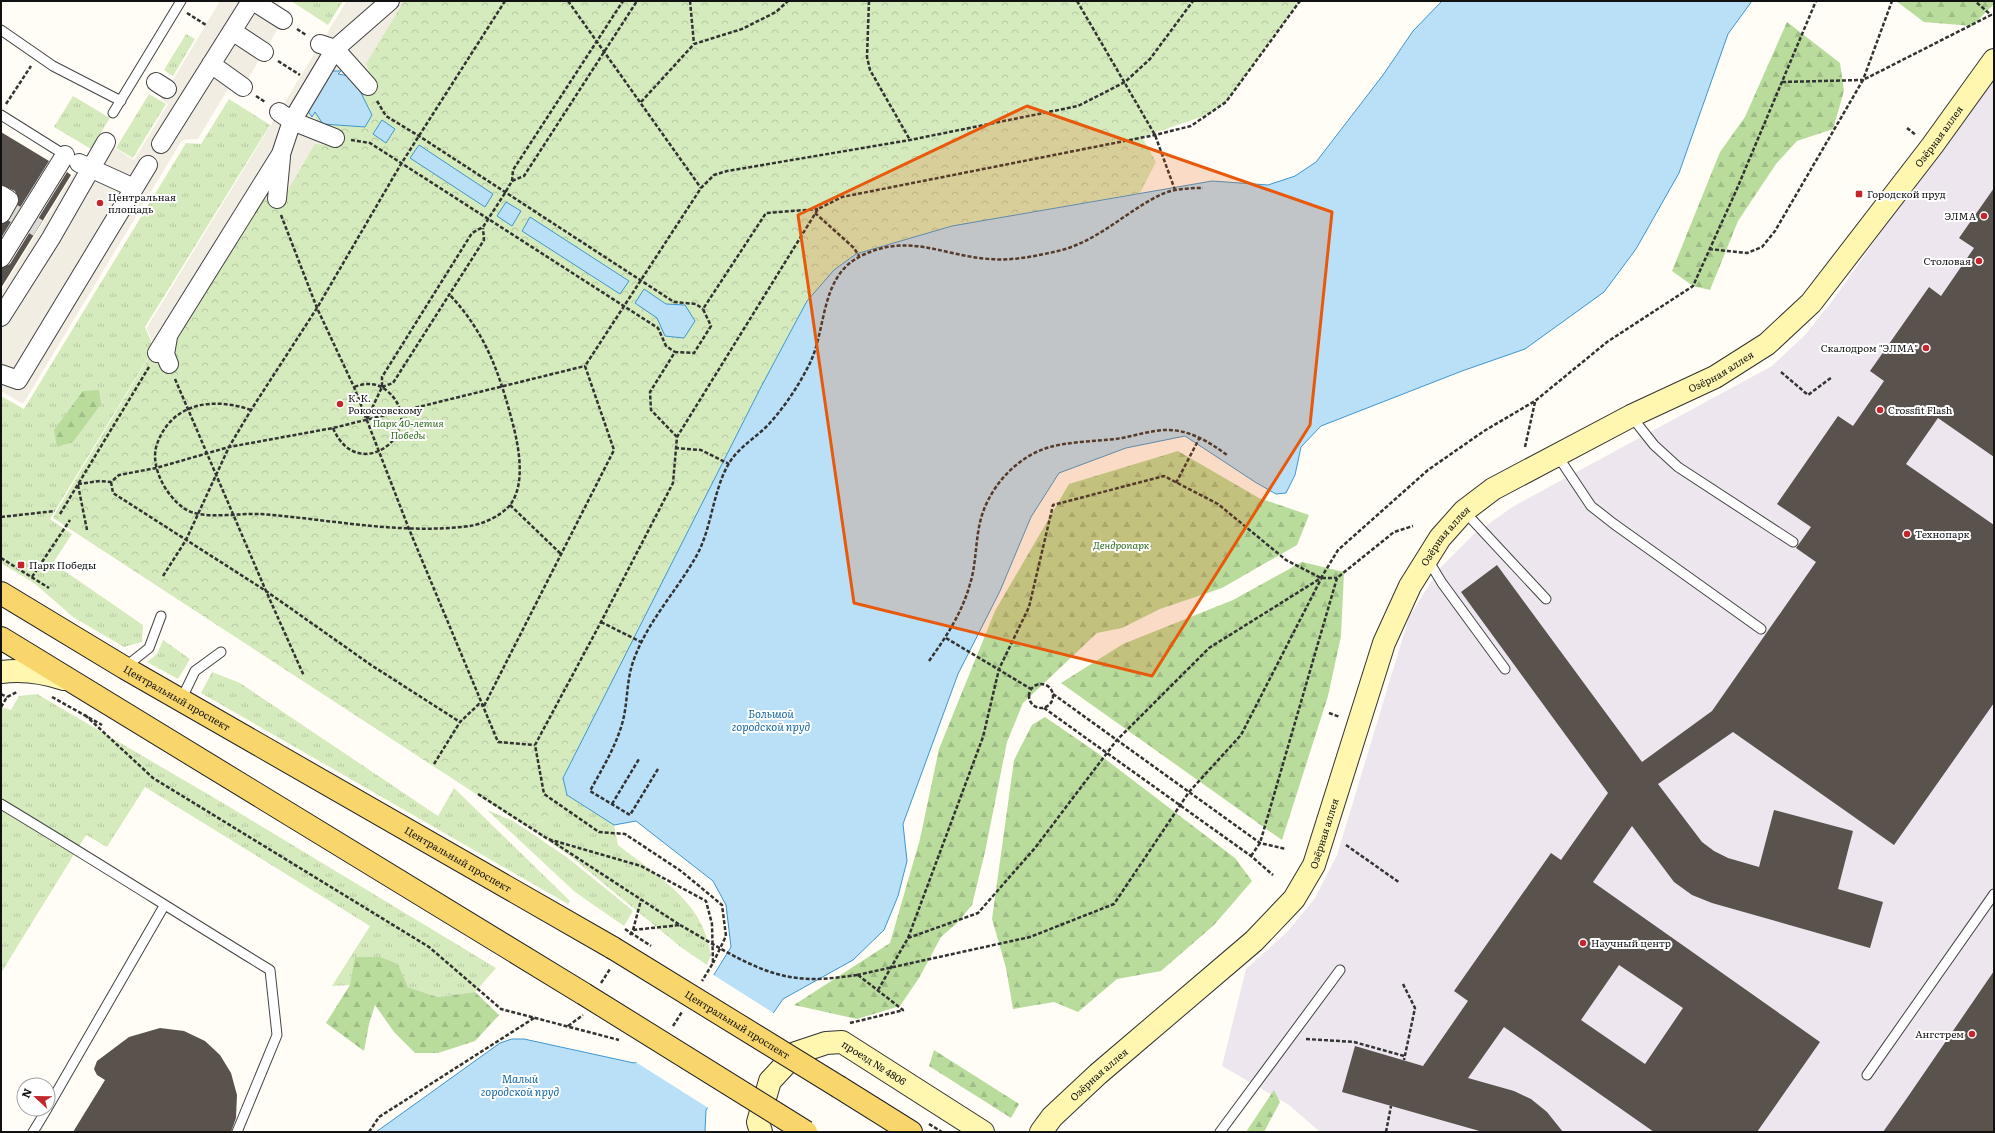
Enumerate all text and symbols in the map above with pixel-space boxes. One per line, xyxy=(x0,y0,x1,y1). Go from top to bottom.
street label: Озёрная аллея xyxy=(1910,102,1966,170)
place label: Городской пруд xyxy=(1867,186,1946,201)
place label: Центральная площадь xyxy=(108,189,176,216)
marker: Городской пруд xyxy=(1854,189,1864,199)
marker: Центральная площадь xyxy=(95,198,105,208)
place label: ЭЛМА xyxy=(1944,208,1977,223)
marker: ЭЛМА xyxy=(1979,211,1989,221)
place label: Столовая xyxy=(1924,253,1971,268)
marker: Столовая xyxy=(1974,256,1984,266)
place label: Скалодром "ЭЛМА" xyxy=(1821,340,1918,355)
marker: Скалодром "ЭЛМА" xyxy=(1921,343,1931,353)
street label: Озёрная аллея xyxy=(1685,346,1756,396)
place label: К. К. Рокоссовскому xyxy=(348,390,423,417)
marker: К. К. Рокоссовскому xyxy=(335,399,345,409)
place label: Crossfit Flash xyxy=(1888,402,1953,417)
marker: Crossfit Flash xyxy=(1875,405,1885,415)
park label: Парк 40-летия Победы xyxy=(372,415,444,442)
street label: Озёрная аллея xyxy=(1416,501,1473,569)
place label: Технопарк xyxy=(1915,526,1970,541)
marker: Технопарк xyxy=(1902,529,1912,539)
park label: Дендропарк xyxy=(1093,537,1150,552)
place label: Парк Победы xyxy=(29,557,96,572)
marker: Парк Победы xyxy=(16,560,26,570)
street label: Центральный проспект xyxy=(121,661,234,734)
water label: Большой городской пруд xyxy=(732,705,811,734)
street label: Озёрная аллея xyxy=(1305,796,1342,871)
street label: Центральный проспект xyxy=(402,822,515,895)
place label: Научный центр xyxy=(1591,935,1671,950)
marker: Научный центр xyxy=(1578,938,1588,948)
street label: Центральный проспект xyxy=(682,986,793,1062)
place label: Ангстрем xyxy=(1915,1026,1964,1041)
marker: Ангстрем xyxy=(1967,1029,1977,1039)
street label: проезд № 4806 xyxy=(839,1036,910,1089)
street label: Озёрная аллея xyxy=(1066,1044,1131,1104)
water label: Малый городской пруд xyxy=(481,1070,560,1099)
north arrow xyxy=(16,1077,56,1117)
text: N xyxy=(17,1086,35,1100)

